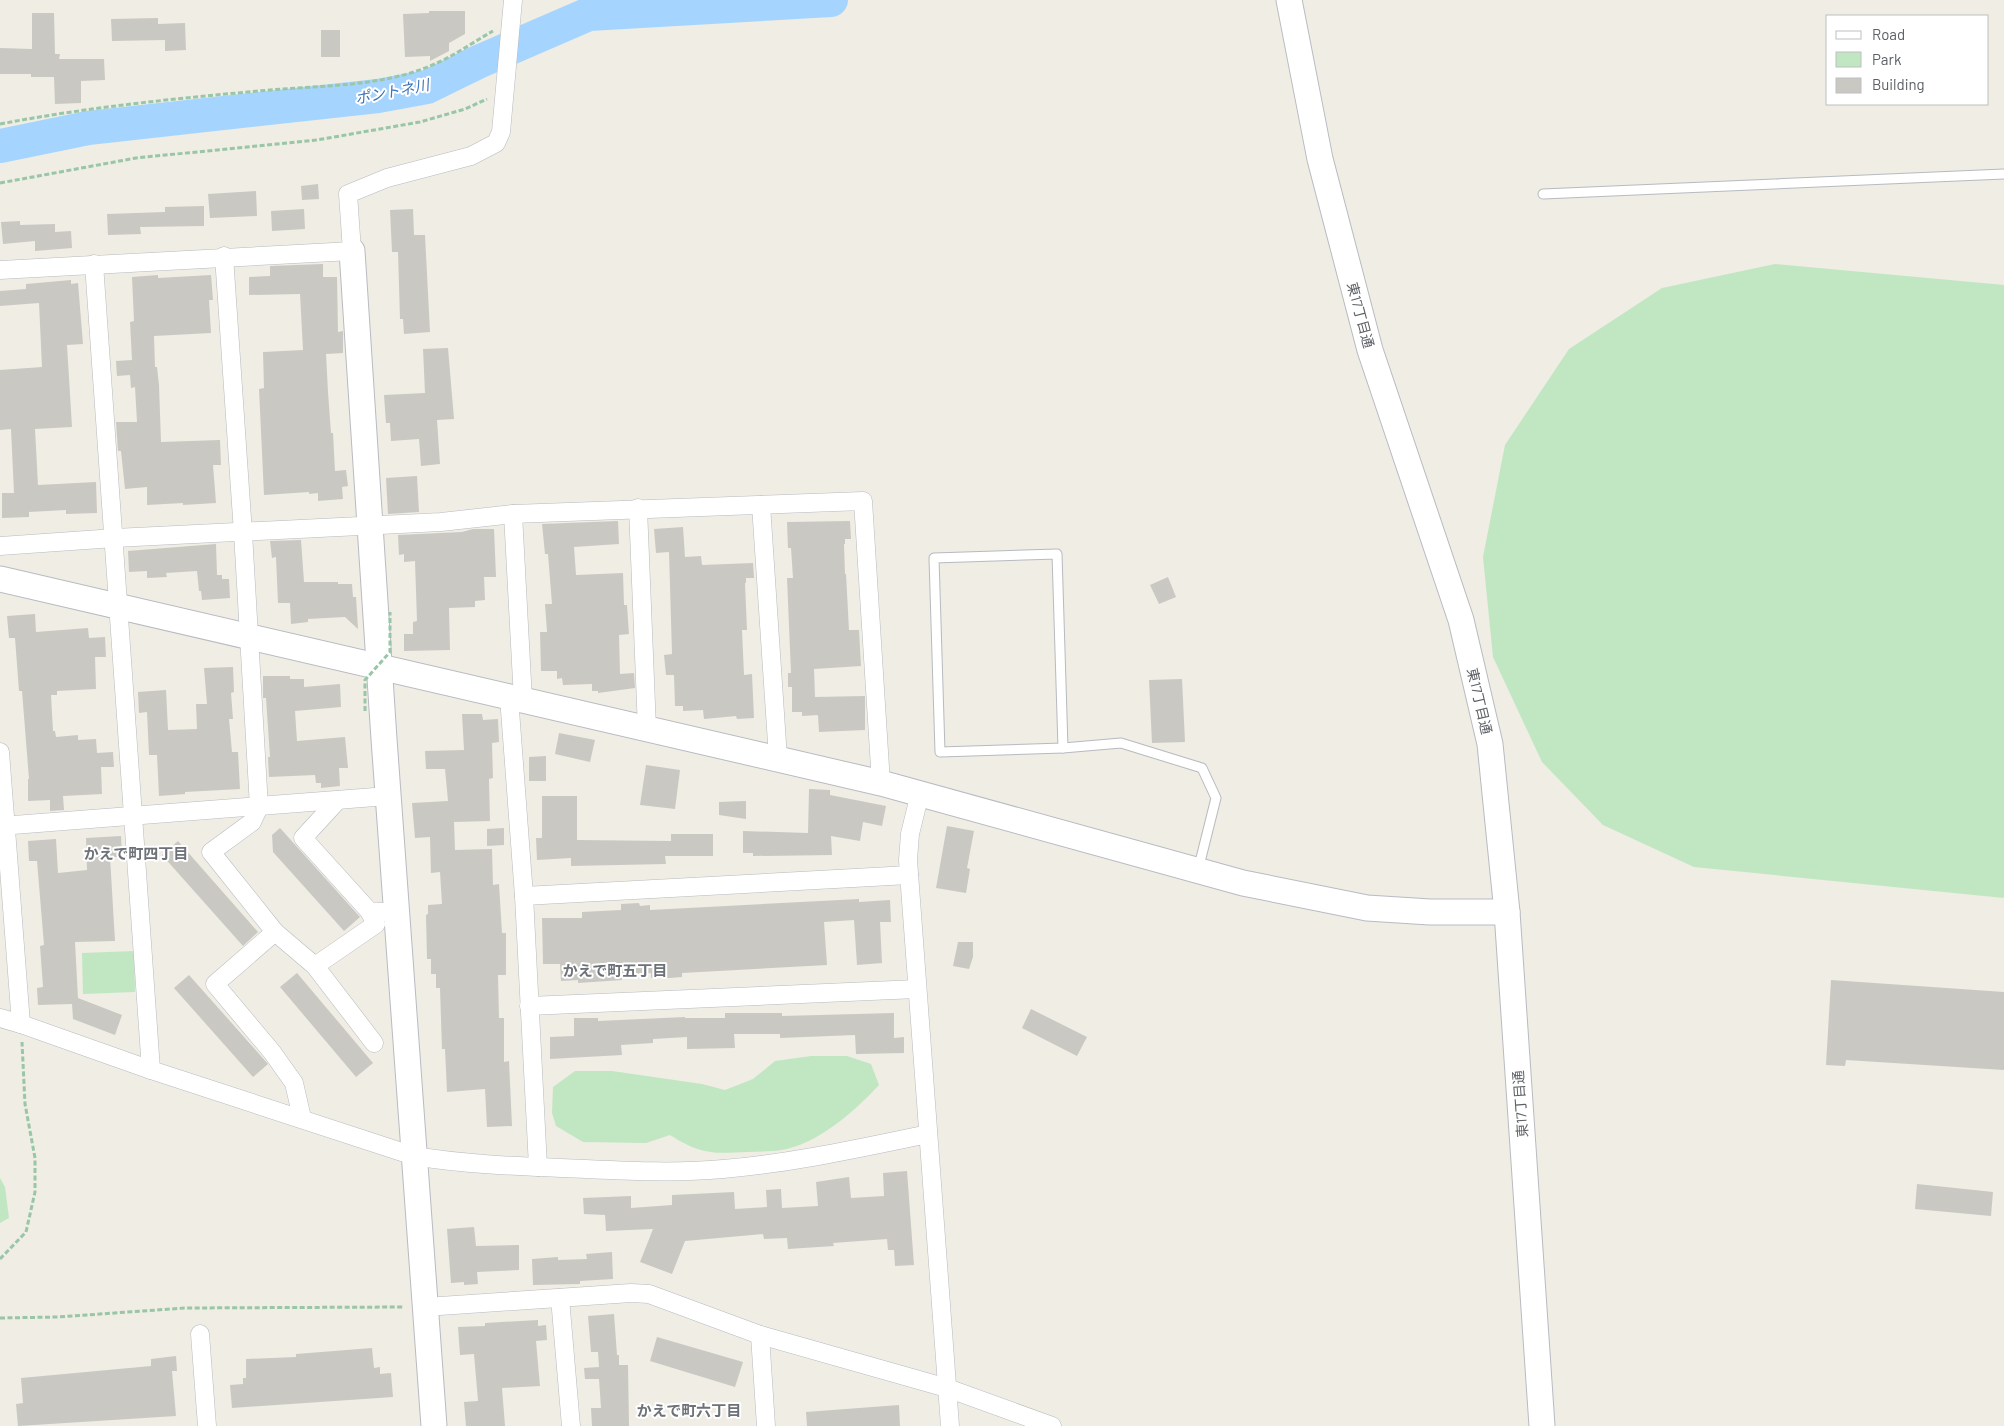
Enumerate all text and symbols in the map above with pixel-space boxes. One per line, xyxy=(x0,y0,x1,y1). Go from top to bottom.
legend xyxy=(1826,15,1989,105)
text: Road xyxy=(1872,25,1905,43)
text: Park xyxy=(1872,50,1902,68)
water label: ポントネ川 xyxy=(353,75,432,107)
text: Building xyxy=(1872,75,1925,93)
street label: 東17丁目通 xyxy=(1344,280,1378,350)
street label: 東17丁目通 xyxy=(1464,666,1496,736)
district label: かえで町四丁目 xyxy=(84,844,188,862)
district label: かえで町五丁目 xyxy=(563,961,667,979)
street label: 東17丁目通 xyxy=(1509,1070,1531,1138)
district label: かえで町六丁目 xyxy=(637,1401,741,1419)

